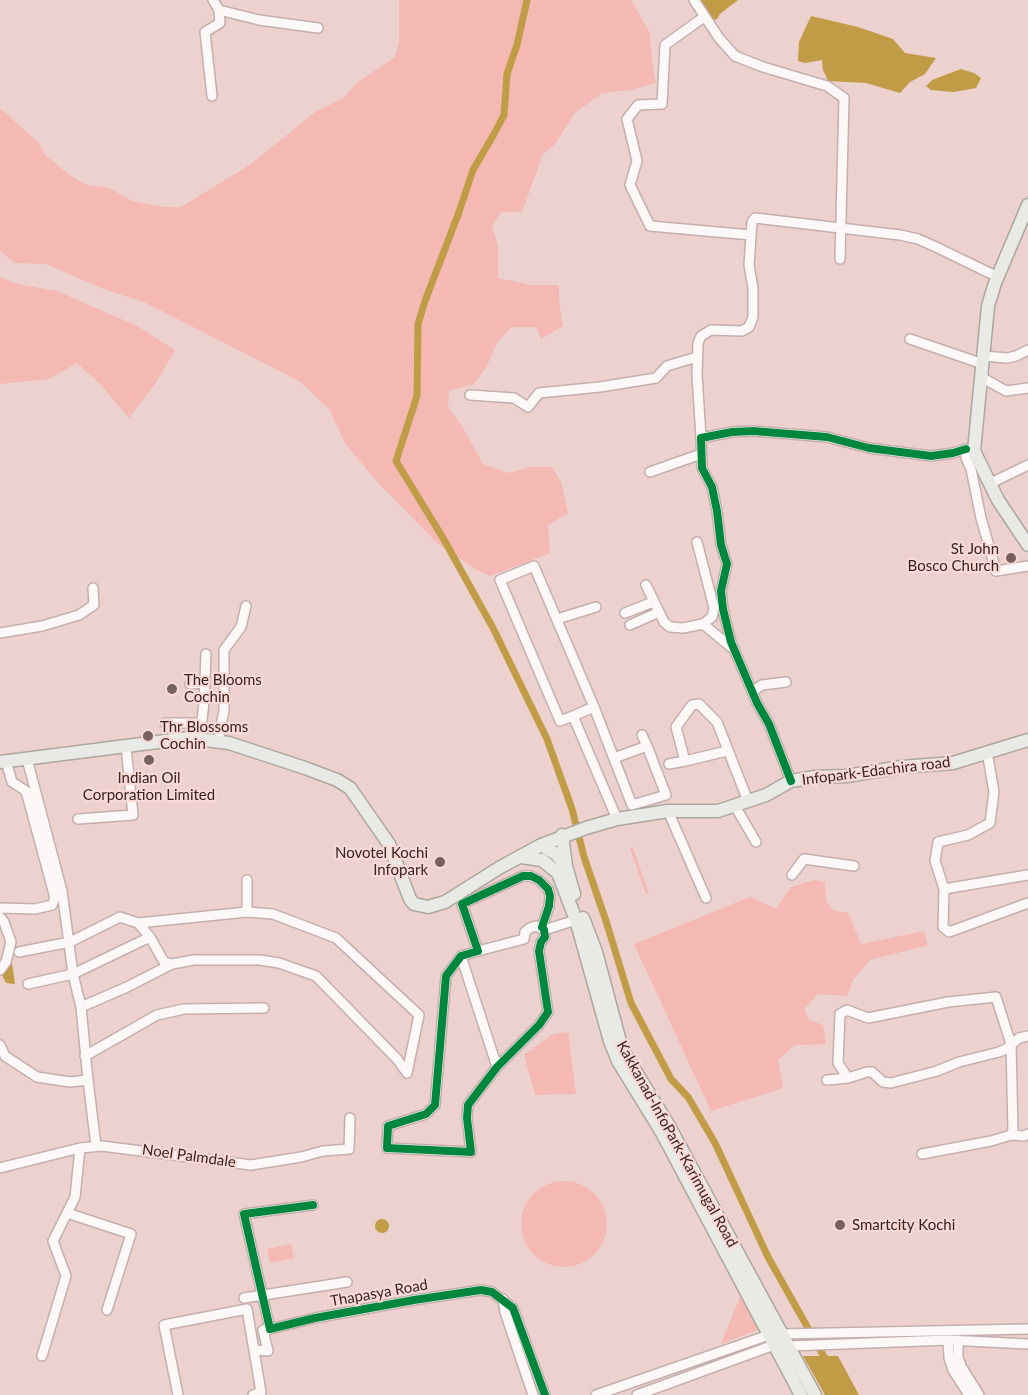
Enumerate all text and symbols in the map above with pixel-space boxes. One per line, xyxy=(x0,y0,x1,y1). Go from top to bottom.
place label: St John Bosco Church xyxy=(908,540,999,575)
marker: St John Bosco Church xyxy=(1004,551,1018,565)
place label: The Blooms Cochin xyxy=(184,671,262,706)
marker: The Blooms Cochin xyxy=(165,682,179,696)
place label: Thr Blossoms Cochin xyxy=(160,718,248,753)
marker: Thr Blossoms Cochin xyxy=(141,729,155,743)
marker: Indian Oil Corporation Limited xyxy=(142,753,156,767)
street label: Infopark-Edachira road xyxy=(801,753,951,789)
place label: Indian Oil Corporation Limited xyxy=(83,769,215,804)
place label: Novotel Kochi Infopark xyxy=(335,844,428,879)
marker: Novotel Kochi Infopark xyxy=(433,855,447,869)
street label: Kakkanad-InfoPark-Karimugal Road xyxy=(613,1038,741,1250)
street label: Noel Palmdale xyxy=(141,1141,237,1171)
place label: Smartcity Kochi xyxy=(852,1216,955,1234)
marker: Smartcity Kochi xyxy=(833,1218,847,1232)
street label: Thapasya Road xyxy=(329,1276,429,1310)

